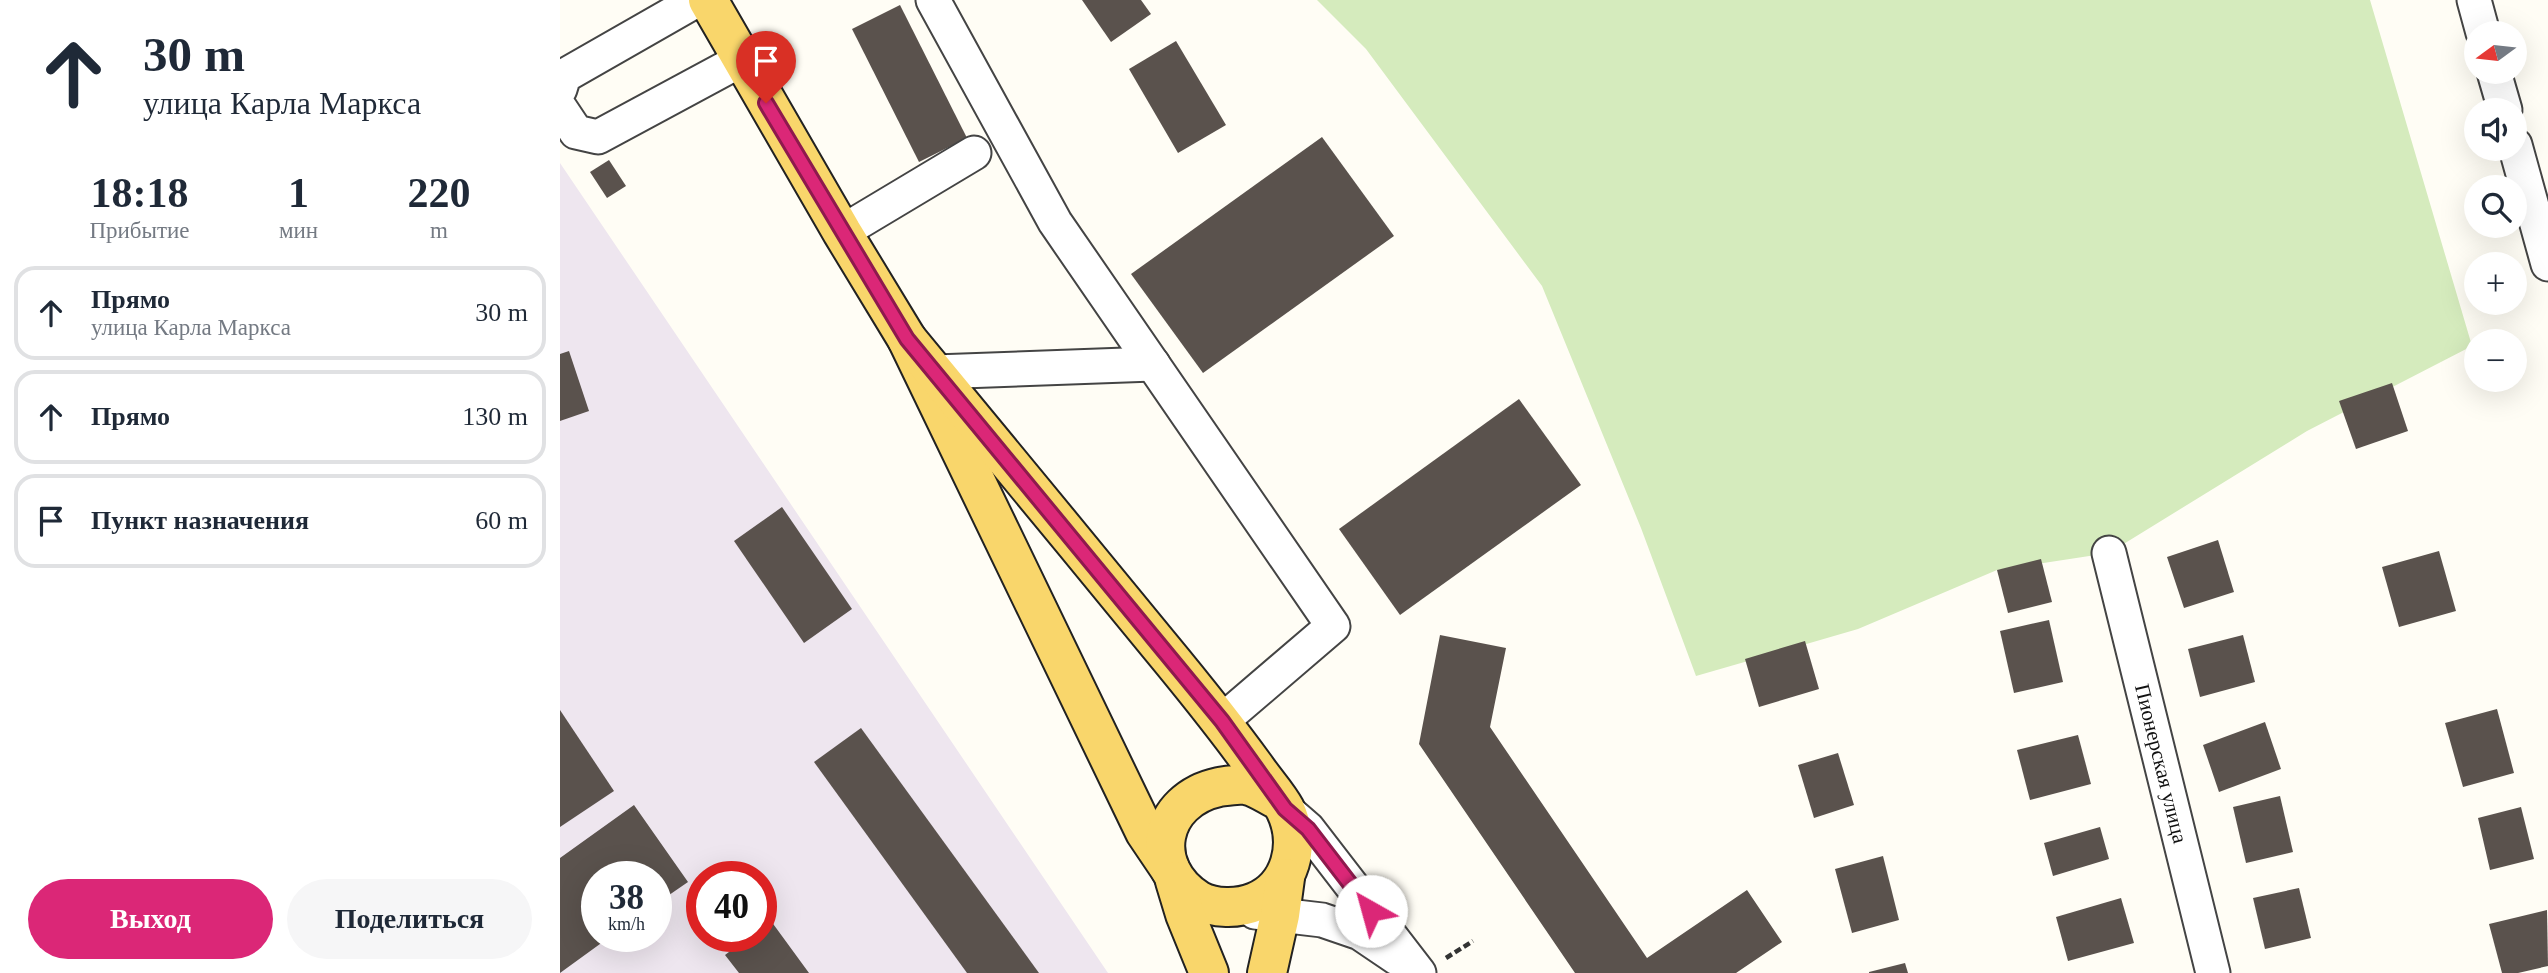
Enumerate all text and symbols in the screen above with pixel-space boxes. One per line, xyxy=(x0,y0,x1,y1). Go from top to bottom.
north arrow xyxy=(2464,21,2527,84)
map controls xyxy=(2464,21,2527,392)
text: 30 m xyxy=(143,27,245,82)
icon: ahead xyxy=(28,28,119,119)
pin xyxy=(736,31,796,103)
icon: arrive xyxy=(747,42,785,80)
text: улица Карла Маркса xyxy=(143,85,421,121)
button: sound xyxy=(2464,98,2527,161)
text: 18:18 xyxy=(90,170,188,216)
text: 1 xyxy=(288,170,309,216)
text: 220 xyxy=(408,170,471,216)
button: search xyxy=(2464,175,2527,238)
text: Прибытие xyxy=(89,218,190,243)
text: мин xyxy=(279,218,318,243)
text: m xyxy=(430,218,448,243)
button: + xyxy=(2464,252,2527,315)
text: Прямо xyxy=(91,285,170,314)
icon: ahead xyxy=(32,294,70,332)
text: 30 m xyxy=(475,298,528,327)
text: улица Карла Маркса xyxy=(91,315,291,340)
button: − xyxy=(2464,329,2527,392)
icon: ahead xyxy=(32,398,70,436)
text: Прямо xyxy=(91,402,170,431)
text: 130 m xyxy=(462,402,528,431)
icon: arrive xyxy=(32,502,70,540)
text: Пункт назначения xyxy=(91,506,309,535)
text: 60 m xyxy=(475,506,528,535)
street label: Пионерская улица xyxy=(2130,681,2193,846)
speed limit sign: 40 xyxy=(686,861,777,952)
position arrow xyxy=(1334,874,1408,948)
text: 38 xyxy=(609,878,644,917)
button: Выход xyxy=(28,879,273,959)
button: Поделиться xyxy=(287,879,532,959)
text: km/h xyxy=(608,914,645,934)

